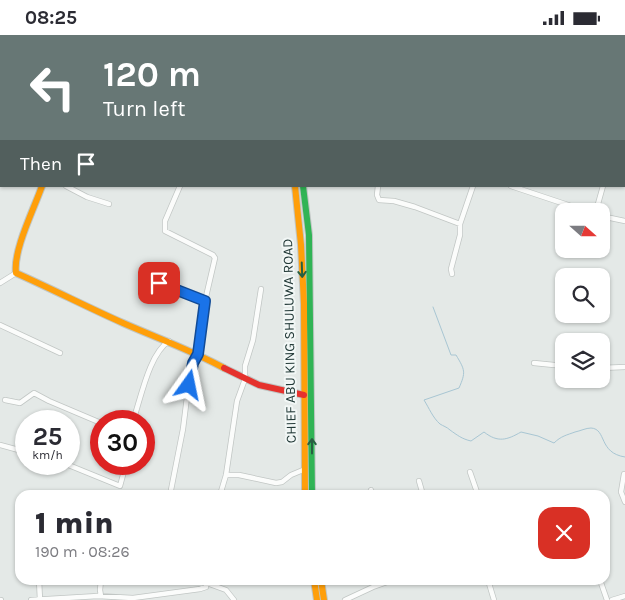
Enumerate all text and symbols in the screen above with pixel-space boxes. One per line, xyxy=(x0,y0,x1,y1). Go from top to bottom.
text: 08:25 xyxy=(25,7,77,29)
text: 120 m xyxy=(103,54,201,95)
icon: left xyxy=(20,55,85,120)
text: Turn left xyxy=(103,96,186,122)
icon: arrive xyxy=(72,150,100,178)
text: Then xyxy=(20,153,62,175)
north arrow xyxy=(555,203,610,257)
map controls xyxy=(555,203,610,388)
street label: CHIEF ABU KING SHULUWA ROAD xyxy=(279,238,300,444)
one-way arrow xyxy=(297,261,307,277)
pin xyxy=(138,262,180,304)
button: search xyxy=(555,268,610,323)
icon: arrive xyxy=(145,269,173,297)
button: layers xyxy=(555,333,610,388)
position arrow xyxy=(162,358,214,410)
speed limit sign: 30 xyxy=(90,410,155,475)
text: 25 xyxy=(33,422,62,451)
one-way arrow xyxy=(307,439,317,455)
text: km/h xyxy=(32,448,63,462)
text: 1 min xyxy=(35,505,114,541)
button: close xyxy=(538,507,590,559)
text: 190 m · 08:26 xyxy=(35,542,130,561)

